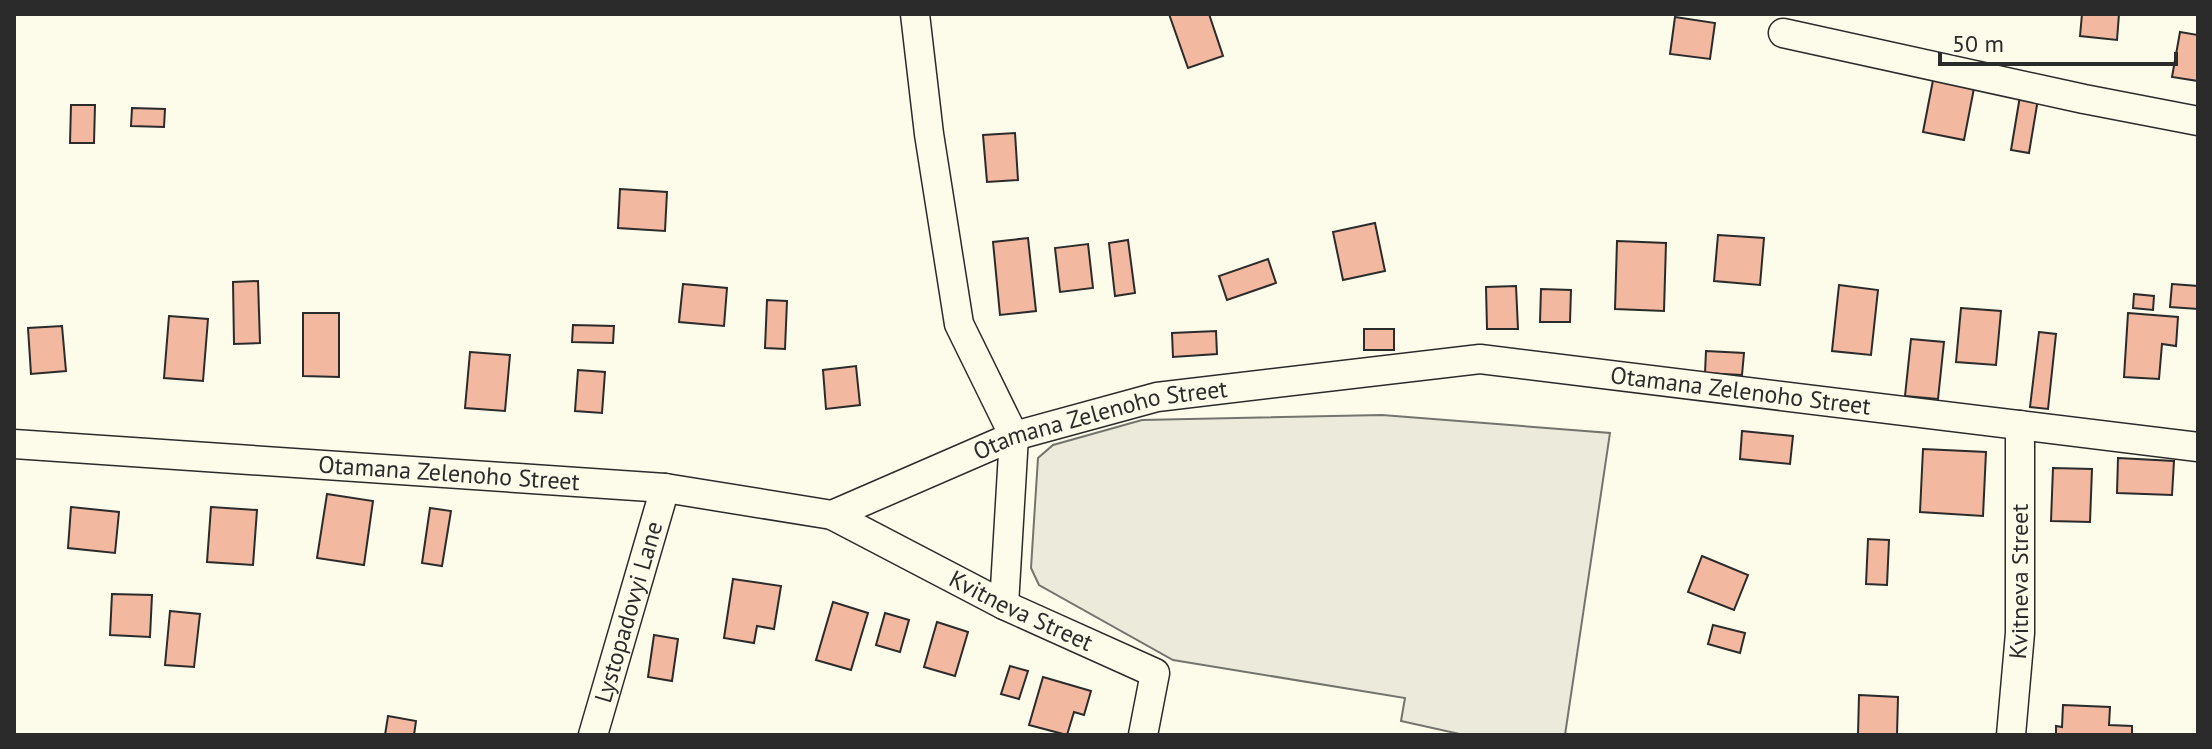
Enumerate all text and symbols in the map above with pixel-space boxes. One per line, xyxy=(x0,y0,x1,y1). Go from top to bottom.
scale bar xyxy=(1940,16,2176,66)
text: 50 m xyxy=(1952,28,2004,59)
street label: Otamana Zelenoho Street xyxy=(1609,359,1872,422)
street label: Otamana Zelenoho Street xyxy=(968,373,1229,467)
street label: Otamana Zelenoho Street xyxy=(317,449,581,497)
street label: Kvitneva Street xyxy=(2002,504,2035,660)
street label: Lystopadovyi Lane xyxy=(587,518,669,706)
street label: Kvitneva Street xyxy=(944,563,1098,658)

